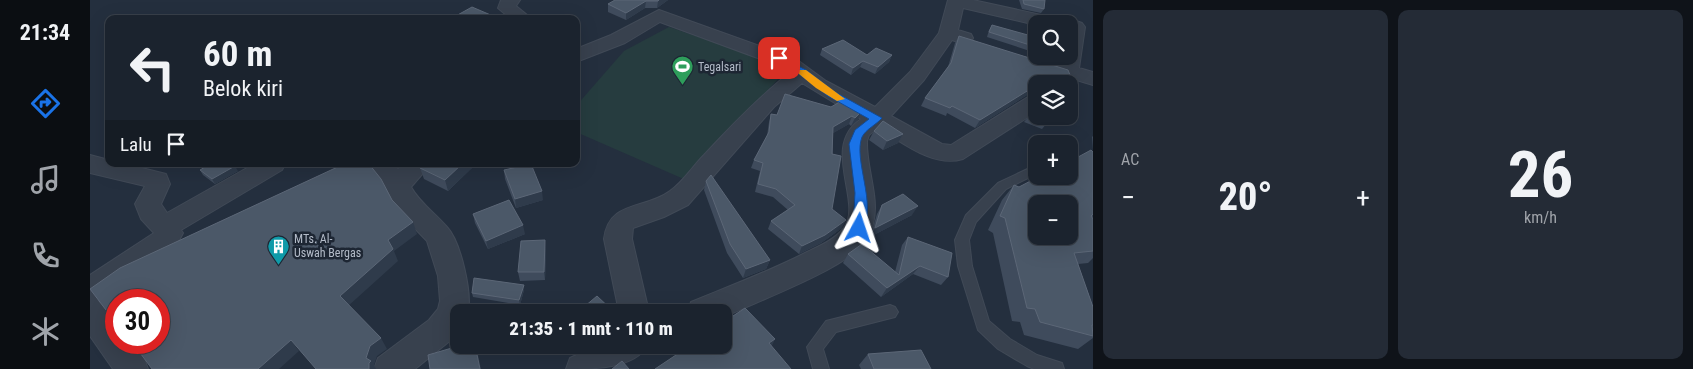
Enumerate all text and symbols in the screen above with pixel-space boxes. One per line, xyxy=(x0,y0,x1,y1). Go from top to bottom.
map controls xyxy=(1028,15,1078,245)
button: search xyxy=(1028,15,1078,65)
text: 21:34 xyxy=(20,20,70,45)
text: 60 m xyxy=(203,34,272,75)
icon: left xyxy=(120,35,185,100)
pin xyxy=(758,37,800,79)
icon: arrive xyxy=(765,44,793,72)
sports icon: Tegalsari xyxy=(670,55,694,86)
place label: Tegalsari xyxy=(698,60,741,74)
button: layers xyxy=(1028,75,1078,125)
text: Belok kiri xyxy=(203,76,283,101)
icon: directions xyxy=(28,86,63,121)
icon: arrive xyxy=(162,130,190,158)
text: Lalu xyxy=(120,133,152,156)
button: + xyxy=(1028,135,1078,185)
text: 26 xyxy=(1508,137,1573,213)
text: AC xyxy=(1121,150,1139,169)
icon: music xyxy=(28,162,63,197)
text: 20° xyxy=(1219,175,1272,219)
text: − xyxy=(1121,181,1135,214)
text: + xyxy=(1356,181,1370,214)
button: − xyxy=(1028,195,1078,245)
position arrow xyxy=(832,201,884,253)
text: km/h xyxy=(1524,208,1557,227)
place label: MTs. Al- Uswah Bergas xyxy=(294,232,361,260)
building icon: MTs. Al- Uswah Bergas xyxy=(266,234,290,265)
icon: phone xyxy=(28,238,63,273)
speed limit sign: 30 xyxy=(105,289,170,354)
icon: climate xyxy=(28,314,63,349)
text: 21:35 · 1 mnt · 110 m xyxy=(509,317,673,340)

